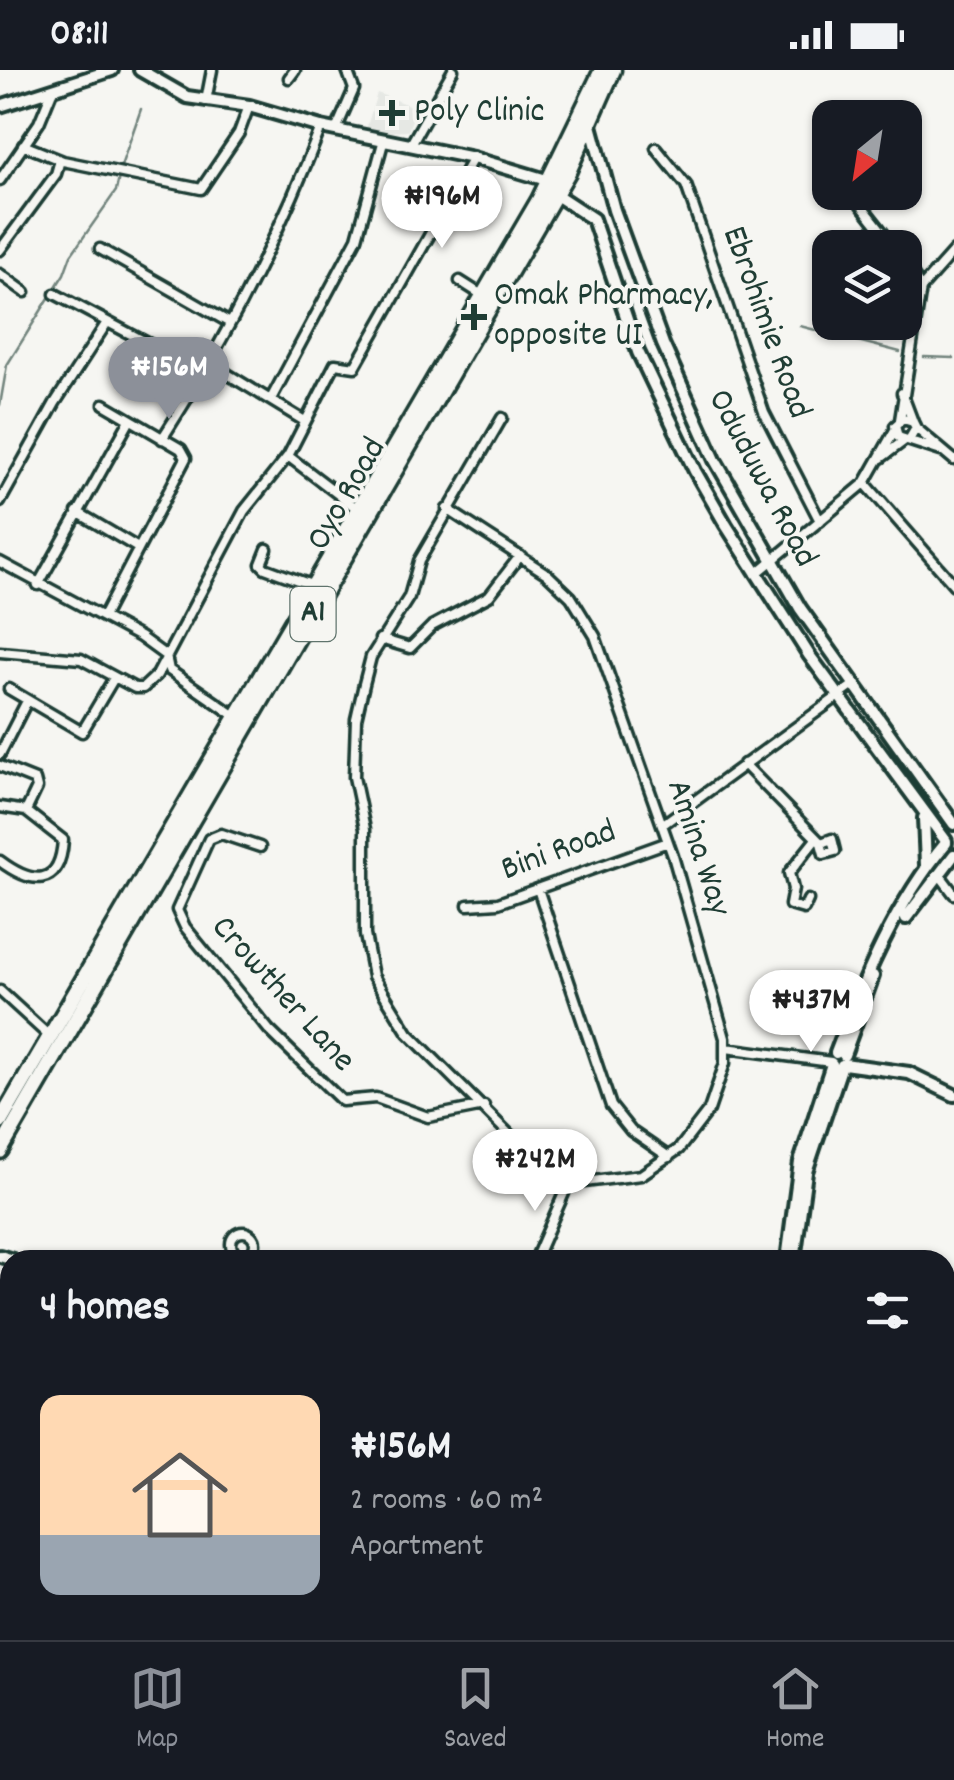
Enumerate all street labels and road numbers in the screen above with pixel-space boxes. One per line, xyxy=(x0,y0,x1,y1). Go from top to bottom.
street label: Ebrohimie Road xyxy=(707,220,823,426)
street label: Oduduwa Road xyxy=(693,381,829,577)
street label: Oyo Road xyxy=(296,429,400,561)
road number: A1 xyxy=(290,587,336,641)
street label: Amina Way xyxy=(651,773,743,923)
street label: Bini Road xyxy=(495,808,623,896)
street label: Crowther Lane xyxy=(198,905,366,1085)

